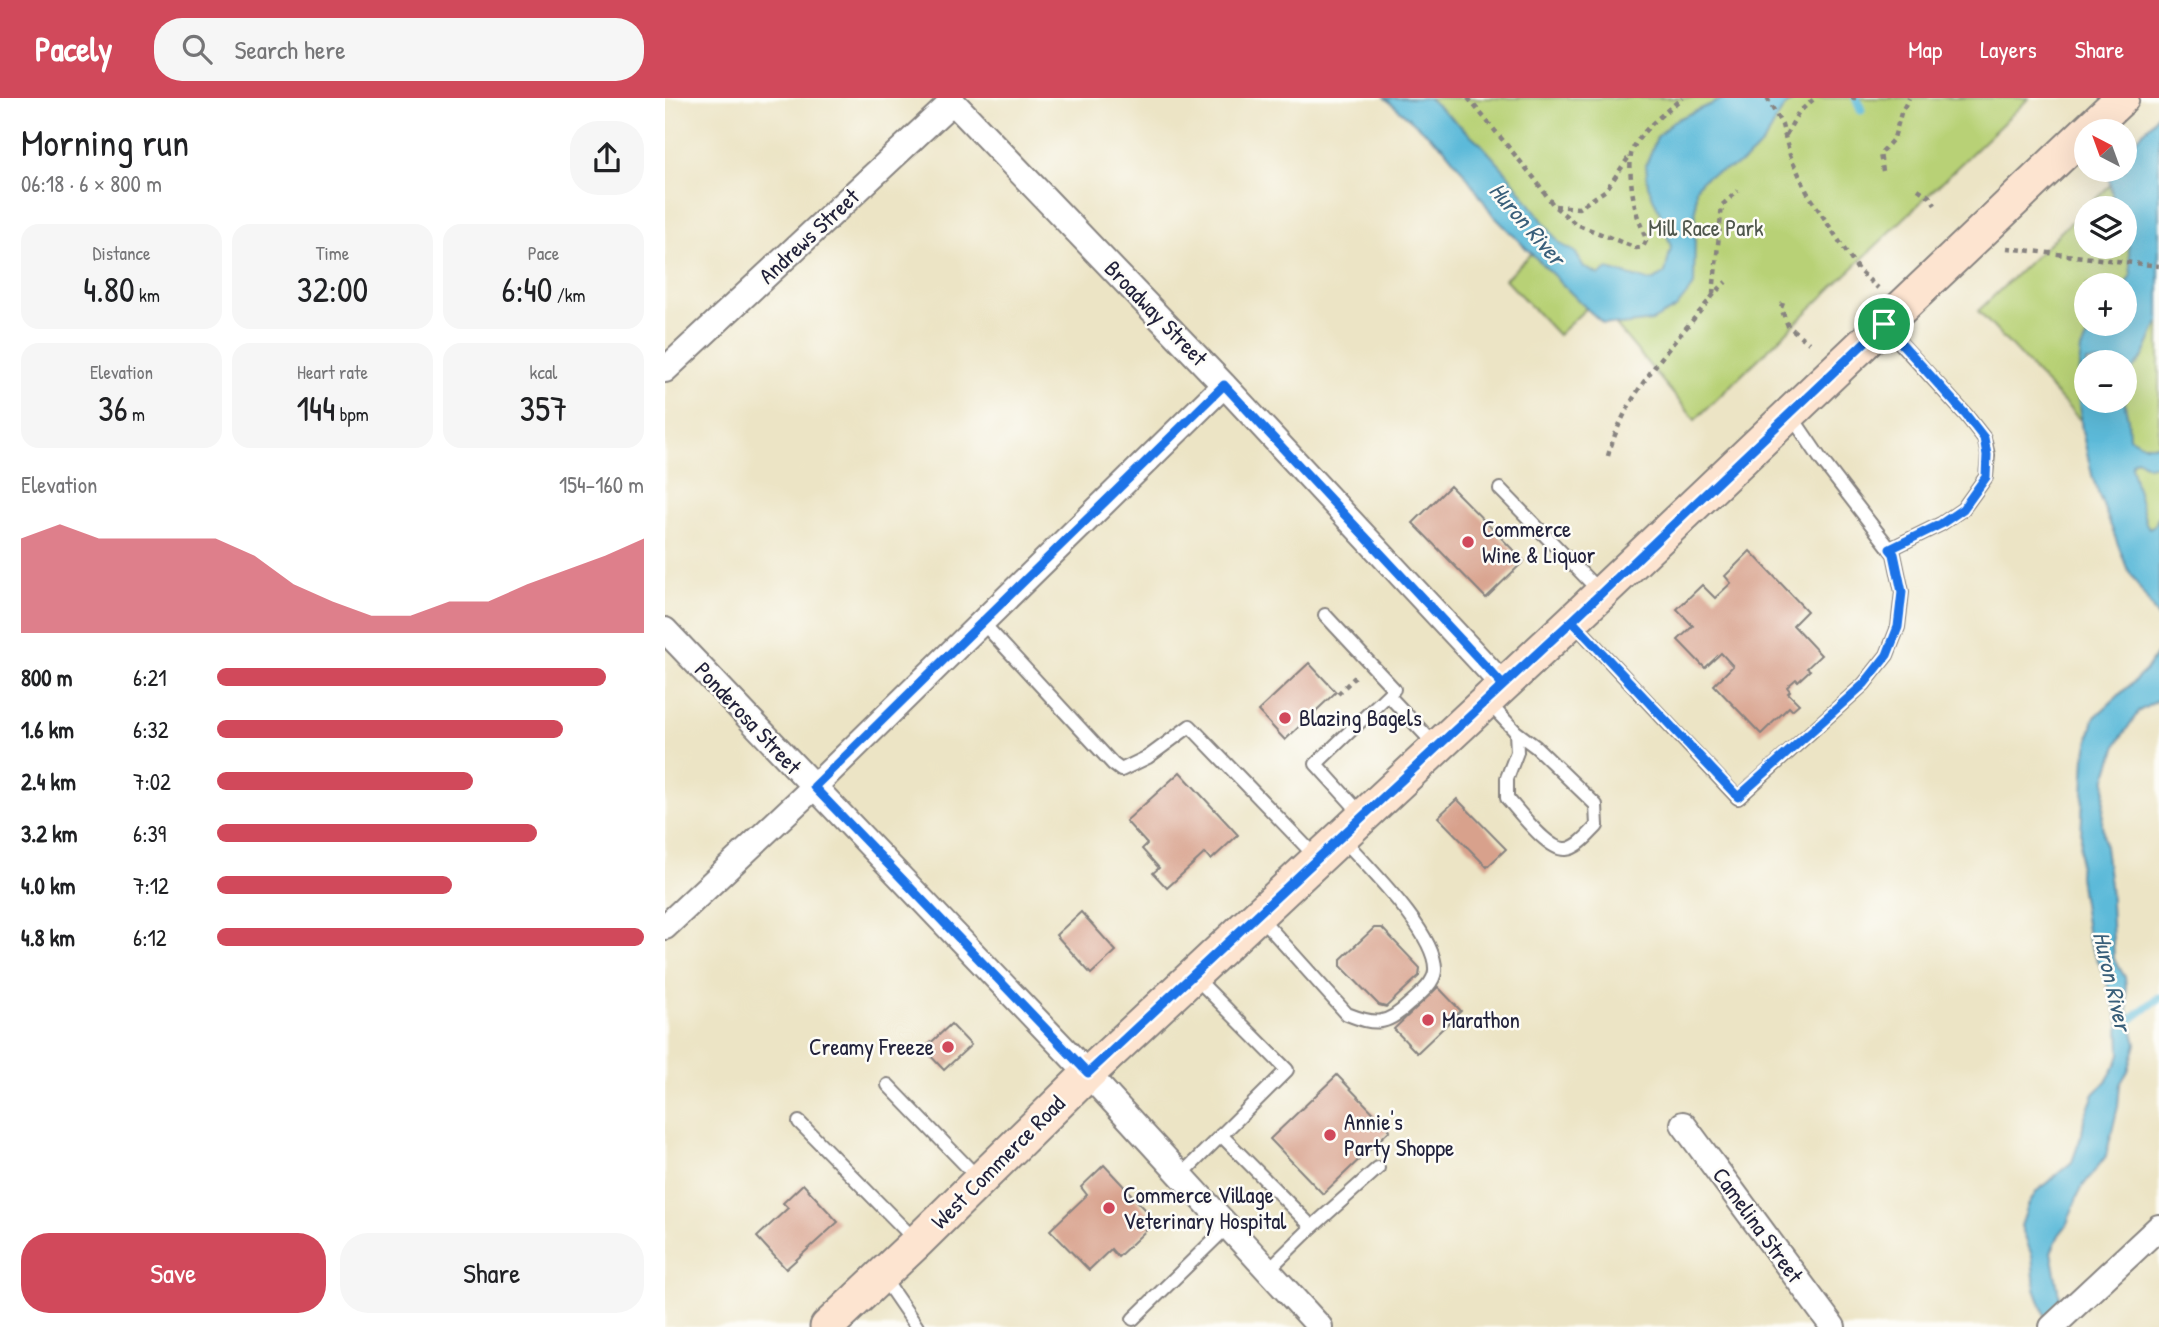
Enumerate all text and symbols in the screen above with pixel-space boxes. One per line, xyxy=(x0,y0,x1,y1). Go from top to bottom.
search box xyxy=(154,18,644,81)
text: Pacely xyxy=(35,27,112,71)
icon: search xyxy=(178,30,216,68)
text: Search here xyxy=(234,32,346,67)
text: Map xyxy=(1908,33,1942,65)
text: Layers xyxy=(1980,33,2037,65)
text: Share xyxy=(2075,33,2124,65)
text: Morning run xyxy=(21,116,189,168)
north arrow xyxy=(2074,119,2137,182)
map controls xyxy=(2074,119,2137,413)
button: share xyxy=(570,121,644,195)
text: 06:18 · 6 × 800 m xyxy=(21,168,162,199)
water label: Huron River xyxy=(1483,175,1575,274)
street label: Andrews Street xyxy=(752,180,866,290)
button: layers xyxy=(2074,196,2137,259)
park label: Mill Race Park xyxy=(1648,212,1764,243)
text: Distance xyxy=(92,240,151,266)
text: Time xyxy=(316,240,349,266)
text: Pace xyxy=(528,240,559,266)
street label: Broadway Street xyxy=(1098,253,1216,373)
text: 4.80 xyxy=(83,266,135,313)
text: 32:00 xyxy=(297,266,368,313)
text: 6:40 xyxy=(501,266,552,313)
button: + xyxy=(2074,273,2137,336)
text: km xyxy=(135,282,160,308)
text: /km xyxy=(552,282,586,308)
pin xyxy=(1854,294,1914,354)
icon: arrive xyxy=(1865,305,1903,343)
button: − xyxy=(2074,350,2137,413)
text: Elevation xyxy=(90,359,153,385)
text: Heart rate xyxy=(297,359,368,385)
text: kcal xyxy=(530,359,557,385)
text: 36 xyxy=(98,385,128,432)
text: 144 xyxy=(296,385,335,432)
text: 357 xyxy=(520,385,567,432)
text: m xyxy=(128,401,145,427)
text: bpm xyxy=(335,401,369,427)
text: Elevation xyxy=(21,469,97,500)
text: 154–160 m xyxy=(559,469,644,500)
place label: Commerce Wine & Liquor xyxy=(1482,513,1595,570)
marker: Commerce Wine & Liquor xyxy=(1460,534,1476,550)
street label: Ponderosa Street xyxy=(688,655,809,782)
text: 800 m xyxy=(21,662,73,693)
text: 6:21 xyxy=(133,662,167,693)
place label: Blazing Bagels xyxy=(1299,702,1422,733)
marker: Blazing Bagels xyxy=(1277,710,1293,726)
text: 1.6 km xyxy=(21,714,74,745)
text: 6:32 xyxy=(133,714,169,745)
text: 2.4 km xyxy=(21,766,76,797)
text: 7:02 xyxy=(133,766,171,797)
text: 3.2 km xyxy=(21,818,77,849)
text: 6:39 xyxy=(133,818,166,849)
text: 4.0 km xyxy=(21,870,75,901)
text: 7:12 xyxy=(133,870,169,901)
text: 4.8 km xyxy=(21,922,75,953)
text: 6:12 xyxy=(133,922,167,953)
water label: Huron River xyxy=(2086,928,2141,1036)
place label: Marathon xyxy=(1442,1004,1520,1035)
marker: Marathon xyxy=(1420,1012,1436,1028)
place label: Creamy Freeze xyxy=(809,1031,934,1062)
marker: Creamy Freeze xyxy=(940,1039,956,1055)
street label: West Commerce Road xyxy=(924,1088,1071,1235)
place label: Annie's Party Shoppe xyxy=(1344,1106,1454,1163)
marker: Annie's Party Shoppe xyxy=(1322,1127,1338,1143)
street label: Camelina Street xyxy=(1706,1161,1812,1290)
place label: Commerce Village Veterinary Hospital xyxy=(1123,1179,1287,1236)
marker: Commerce Village Veterinary Hospital xyxy=(1101,1200,1117,1216)
button: Save xyxy=(21,1233,326,1313)
button: Share xyxy=(340,1233,644,1313)

